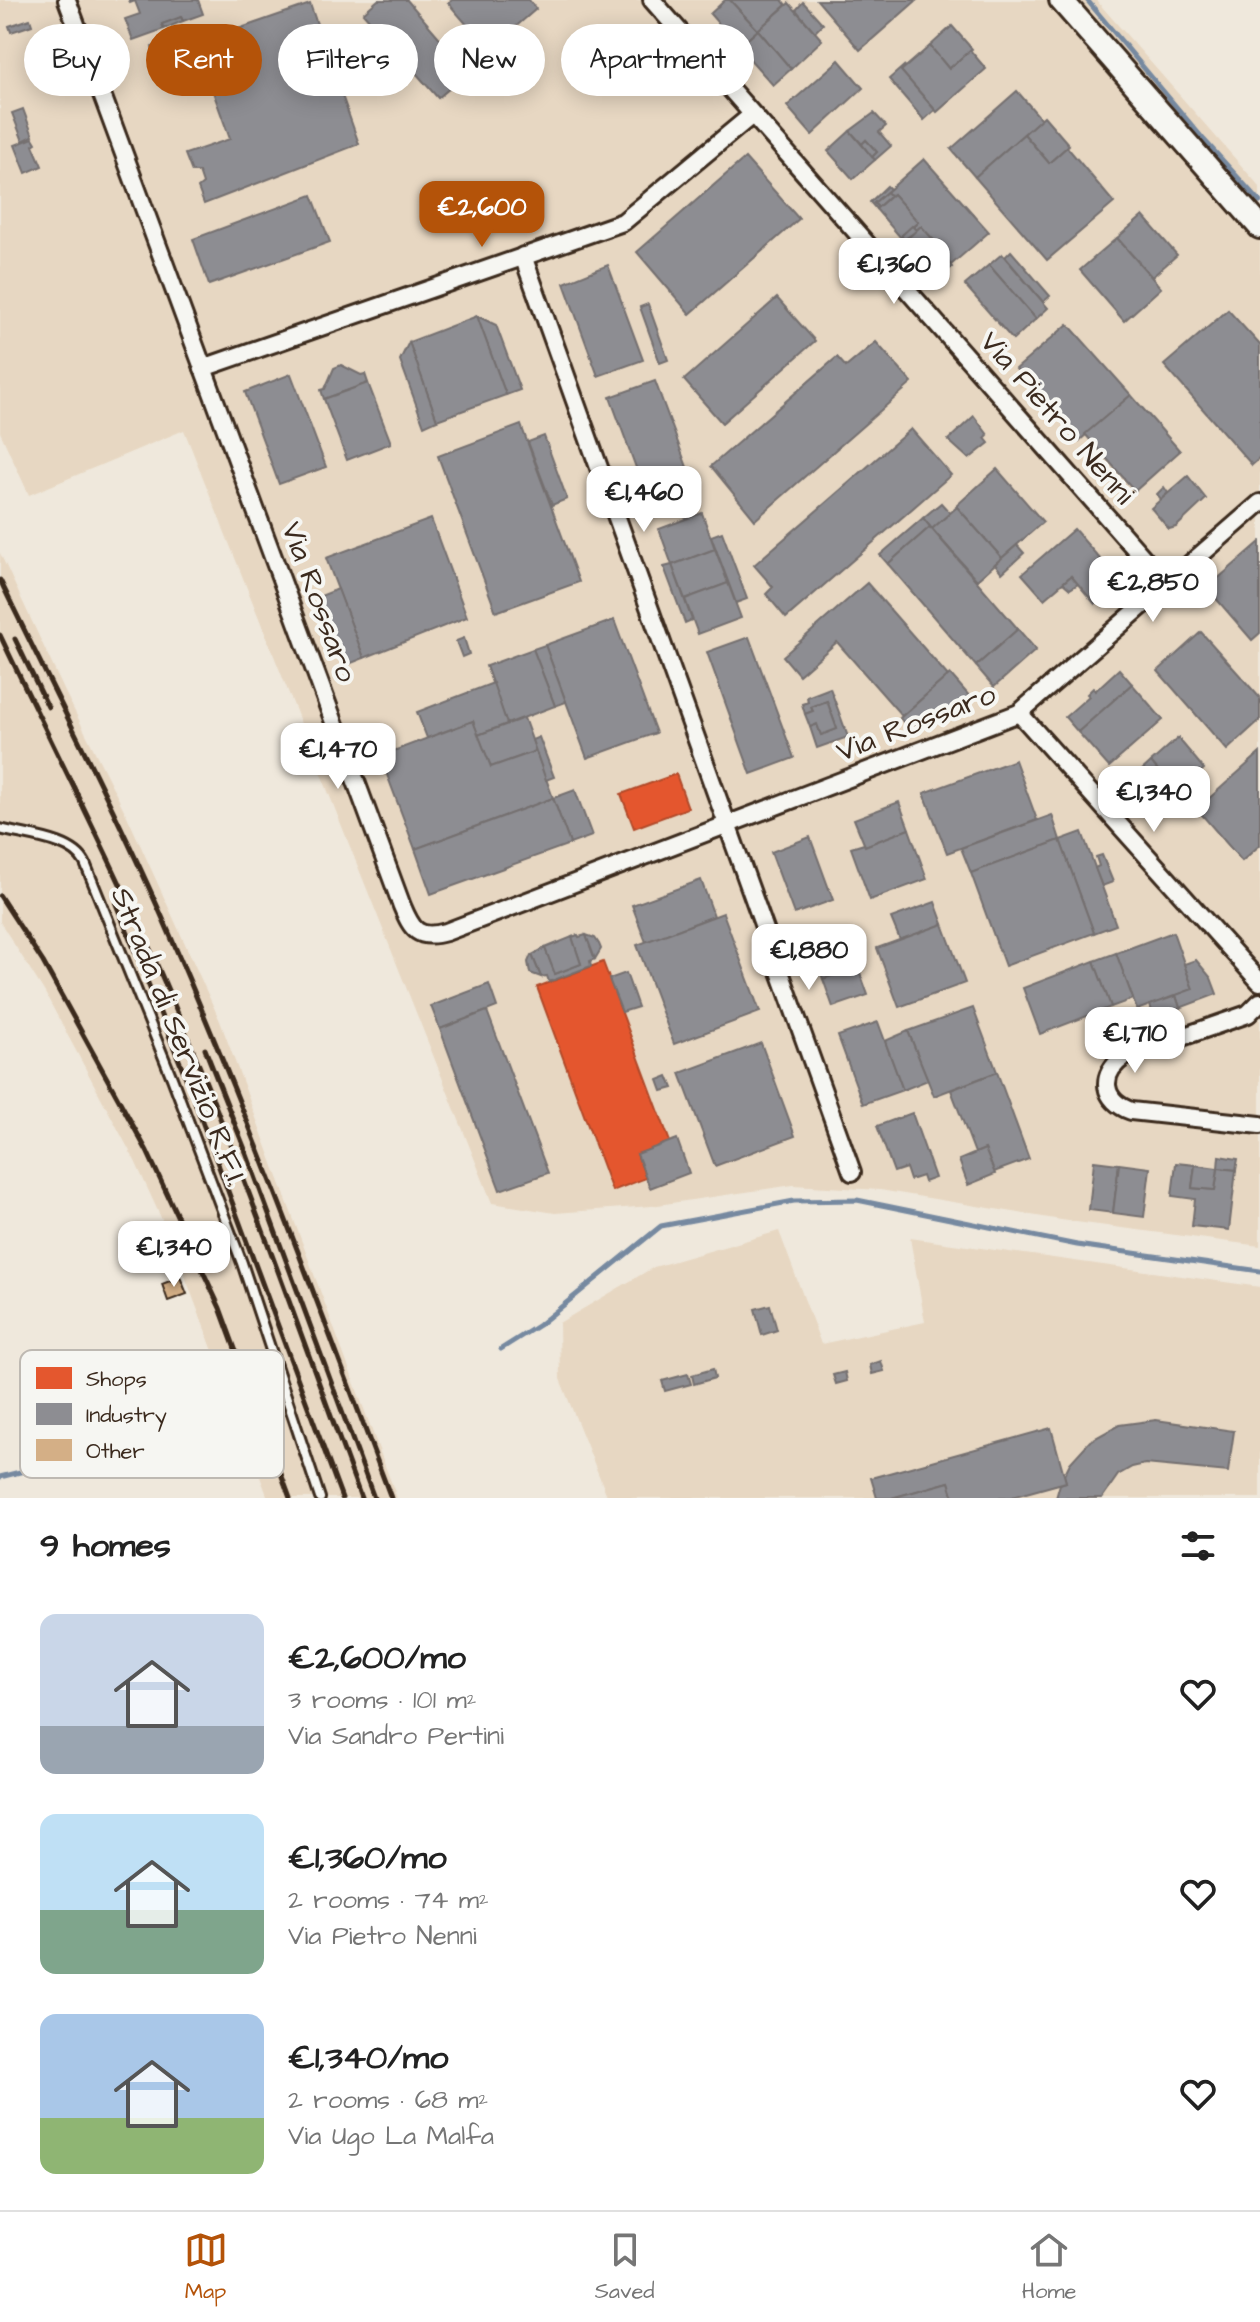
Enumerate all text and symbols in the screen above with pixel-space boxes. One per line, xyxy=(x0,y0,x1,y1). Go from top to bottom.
chip: Buy xyxy=(24,24,130,96)
chip: Rent xyxy=(146,24,262,96)
chip: Filters xyxy=(278,24,418,96)
chip: New xyxy=(434,24,545,96)
chip: Apartment xyxy=(561,24,754,96)
pin: €2,600 xyxy=(417,181,547,249)
text: €2,600 xyxy=(437,189,527,225)
pin: €1,360 xyxy=(829,238,959,306)
text: €1,360 xyxy=(857,246,931,282)
street label: Via Pietro Nenni xyxy=(970,322,1145,514)
pin: €1,460 xyxy=(579,466,709,534)
text: €1,460 xyxy=(604,474,684,510)
street label: Via Rossaro xyxy=(271,516,367,688)
pin: €2,850 xyxy=(1088,556,1218,624)
text: €2,850 xyxy=(1107,564,1199,600)
street label: Via Rossaro xyxy=(830,673,1002,773)
pin: €1,470 xyxy=(273,723,403,791)
text: €1,470 xyxy=(299,731,377,767)
pin: €1,340 xyxy=(1089,766,1219,834)
text: €1,340 xyxy=(1116,774,1192,810)
street label: Strada di Servizio R.F.I. xyxy=(100,881,258,1191)
pin: €1,880 xyxy=(744,924,874,992)
text: €1,880 xyxy=(770,932,848,968)
pin: €1,710 xyxy=(1070,1007,1200,1075)
text: €1,710 xyxy=(1103,1015,1167,1051)
pin: €1,340 xyxy=(109,1221,239,1289)
text: €1,340 xyxy=(136,1229,212,1265)
legend xyxy=(20,1350,284,1478)
text: Shops xyxy=(86,1364,147,1395)
text: Industry xyxy=(86,1400,167,1432)
text: Other xyxy=(86,1436,145,1467)
text: 9 homes xyxy=(40,1522,171,1570)
icon: filters xyxy=(1176,1524,1220,1568)
text: €2,600/mo xyxy=(288,1634,466,1682)
icon: home xyxy=(104,1646,200,1742)
icon: heart xyxy=(1176,1672,1220,1716)
text: 3 rooms · 101 m² xyxy=(288,1682,476,1718)
text: Via Sandro Pertini xyxy=(288,1718,504,1754)
text: €1,360/mo xyxy=(288,1834,447,1882)
icon: home xyxy=(104,1846,200,1942)
icon: heart xyxy=(1176,1872,1220,1916)
text: 2 rooms · 74 m² xyxy=(288,1882,489,1918)
text: Via Pietro Nenni xyxy=(288,1918,477,1954)
text: €1,340/mo xyxy=(288,2034,448,2082)
icon: home xyxy=(104,2046,200,2142)
icon: heart xyxy=(1176,2072,1220,2116)
text: 2 rooms · 68 m² xyxy=(288,2082,488,2118)
text: Via Ugo La Malfa xyxy=(288,2118,494,2154)
tab: Map xyxy=(184,2228,228,2307)
tab: Saved xyxy=(595,2228,655,2307)
tab: Home xyxy=(1022,2228,1076,2307)

